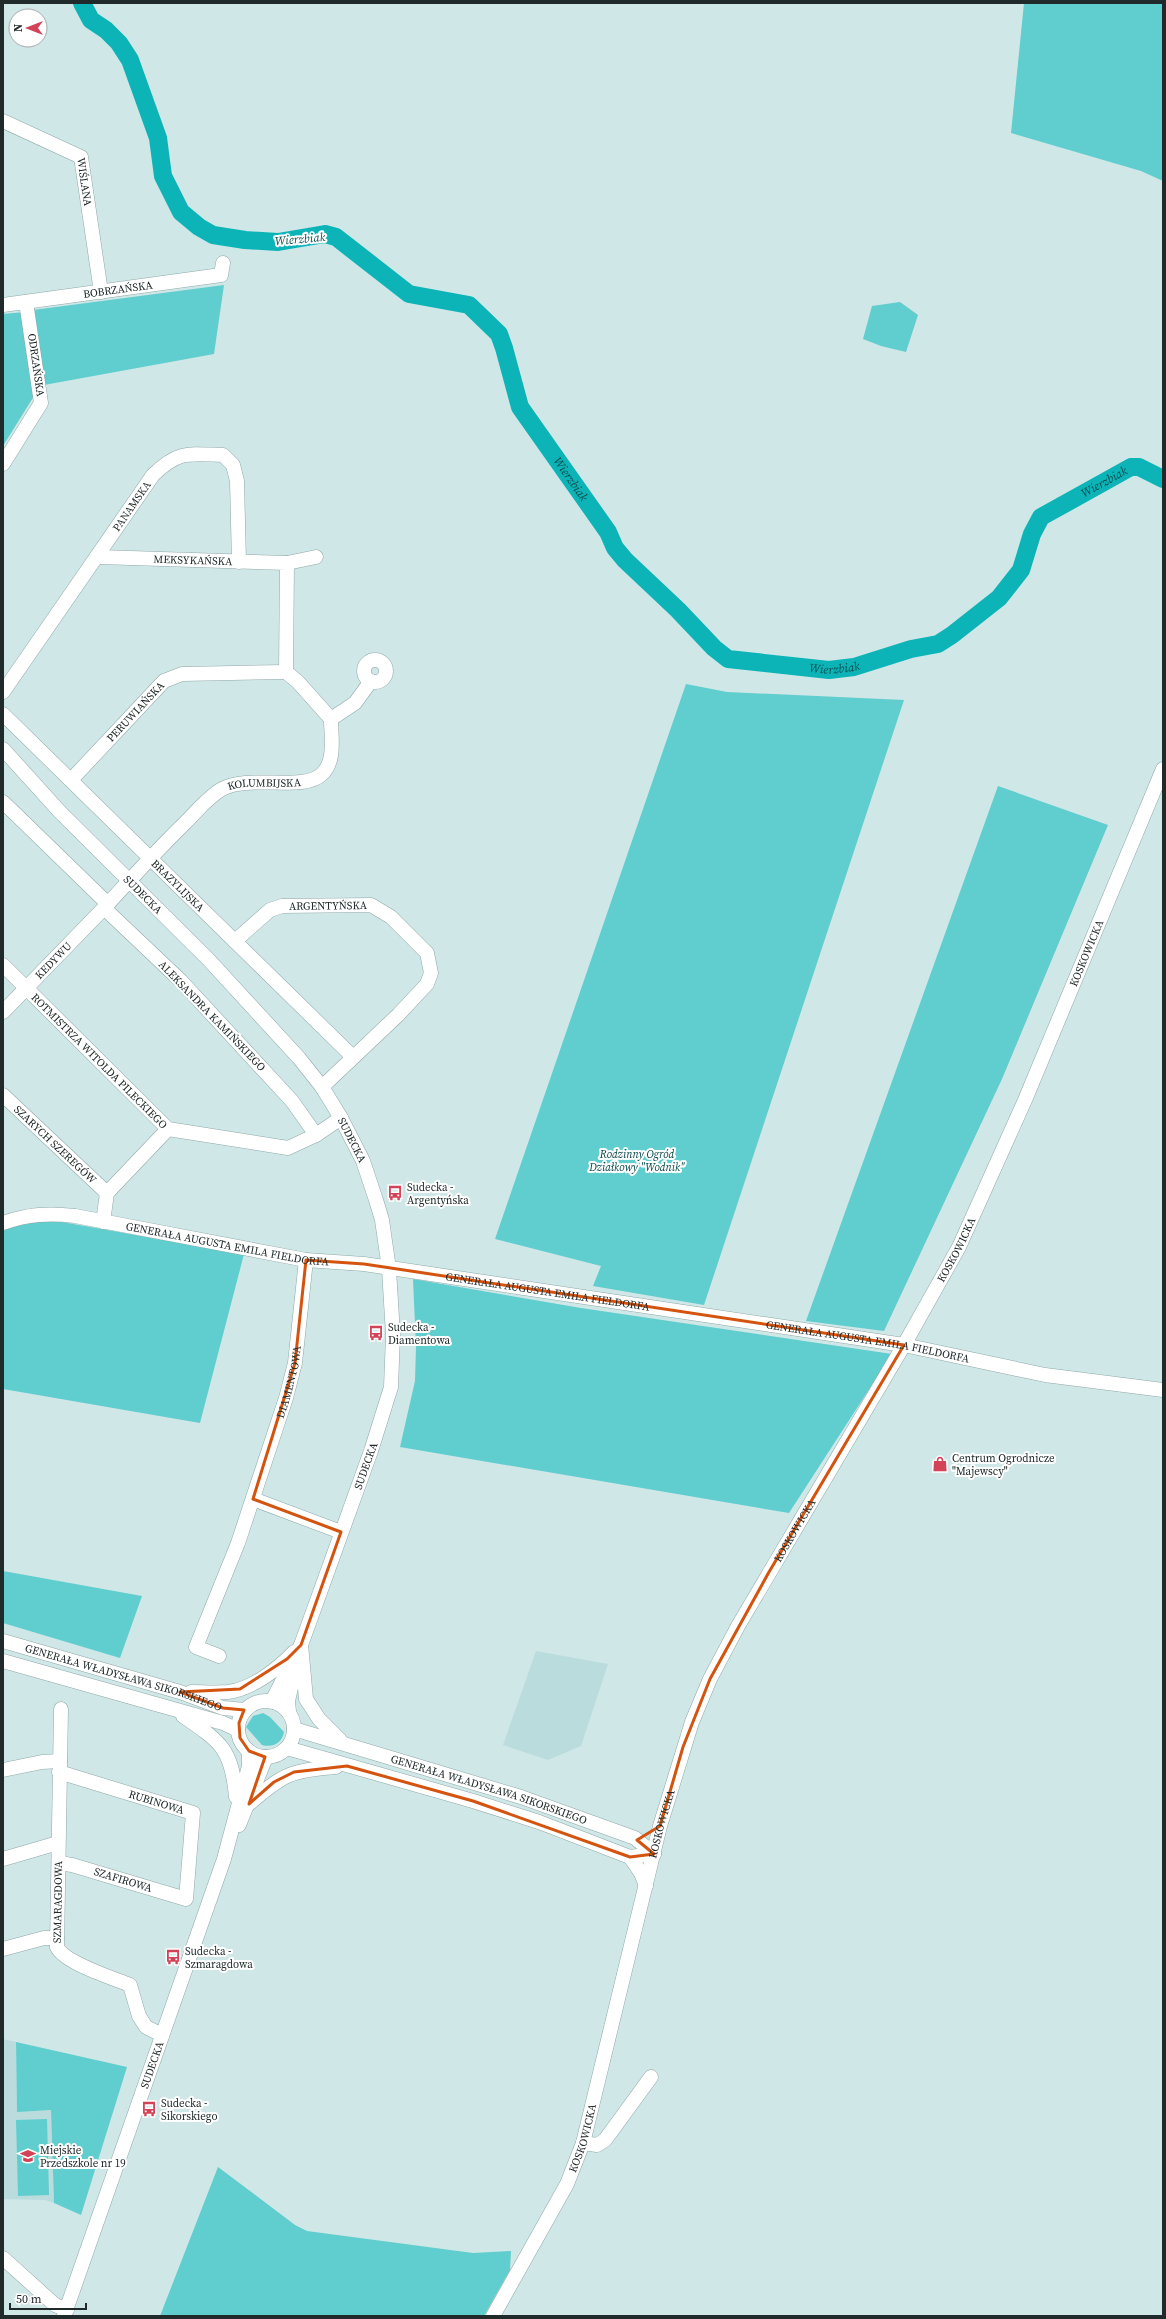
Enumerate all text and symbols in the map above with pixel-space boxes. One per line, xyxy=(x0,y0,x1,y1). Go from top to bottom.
north arrow xyxy=(8,8,48,48)
text: N xyxy=(11,24,26,32)
street label: WIŚLANA xyxy=(74,157,96,208)
water label: Wierzbiak xyxy=(274,229,326,249)
street label: BOBRZAŃSKA xyxy=(82,277,154,301)
street label: ODRZAŃSKA xyxy=(24,332,48,398)
water label: Wierzbiak xyxy=(550,454,592,505)
water label: Wierzbiak xyxy=(1078,462,1131,501)
street label: PANAMSKA xyxy=(109,477,155,534)
street label: MEKSYKAŃSKA xyxy=(153,551,233,569)
water label: Wierzbiak xyxy=(809,658,862,678)
street label: PERUWIAŃSKA xyxy=(103,677,168,745)
street label: KOLUMBIJSKA xyxy=(226,775,302,794)
street label: BRAZYLIJSKA xyxy=(148,856,208,915)
street label: SUDECKA xyxy=(120,872,166,918)
street label: ARGENTYŃSKA xyxy=(289,898,368,913)
street label: KOSKOWICKA xyxy=(1066,917,1107,989)
street label: KEDYWU xyxy=(32,938,75,982)
street label: ALEKSANDRA KAMIŃSKIEGO xyxy=(155,957,269,1075)
street label: ROTMISTRZA WITOLDA PILECKIEGO xyxy=(28,990,171,1132)
street label: SZARYCH SZEREGÓW xyxy=(11,1102,100,1187)
street label: SUDECKA xyxy=(334,1115,370,1166)
park label: Rodzinny Ogród Działkowy "Wodnik" xyxy=(588,1147,685,1175)
place label: Sudecka - Argentyńska xyxy=(407,1180,469,1208)
bus stop icon: Sudecka - Argentyńska xyxy=(386,1184,404,1202)
street label: KOSKOWICKA xyxy=(933,1214,979,1285)
street label: GENERAŁA AUGUSTA EMILA FIELDORFA xyxy=(125,1218,330,1269)
street label: GENERAŁA AUGUSTA EMILA FIELDORFA xyxy=(445,1269,651,1314)
street label: GENERAŁA AUGUSTA EMILA FIELDORFA xyxy=(765,1317,972,1366)
place label: Sudecka - Diamentowa xyxy=(388,1320,451,1348)
bus stop icon: Sudecka - Diamentowa xyxy=(367,1324,385,1342)
street label: DIAMENTOWA xyxy=(272,1344,304,1420)
street label: SUDECKA xyxy=(351,1440,382,1492)
place label: Centrum Ogrodnicze "Majewscy" xyxy=(952,1451,1055,1479)
shop icon: Centrum Ogrodnicze "Majewscy" xyxy=(931,1455,949,1473)
street label: KOSKOWICKA xyxy=(770,1495,819,1565)
street label: GENERAŁA WŁADYSŁAWA SIKORSKIEGO xyxy=(23,1640,224,1715)
street label: GENERAŁA WŁADYSŁAWA SIKORSKIEGO xyxy=(389,1751,589,1828)
street label: RUBINOWA xyxy=(127,1786,187,1818)
street label: KOSKOWICKA xyxy=(645,1787,679,1860)
street label: SZMARAGDOWA xyxy=(50,1860,66,1943)
street label: SZAFIROWA xyxy=(92,1864,155,1896)
place label: Sudecka - Szmaragdowa xyxy=(185,1944,253,1972)
bus stop icon: Sudecka - Szmaragdowa xyxy=(164,1948,182,1966)
street label: SUDECKA xyxy=(137,2039,167,2091)
place label: Sudecka - Sikorskiego xyxy=(161,2096,218,2124)
bus stop icon: Sudecka - Sikorskiego xyxy=(140,2100,158,2118)
street label: KOSKOWICKA xyxy=(565,2102,600,2174)
place label: Miejskie Przedszkole nr 19 xyxy=(40,2143,126,2171)
school or university icon: Miejskie Przedszkole nr 19 xyxy=(19,2147,37,2165)
scale bar xyxy=(10,2285,86,2311)
text: 50 m xyxy=(16,2291,42,2307)

